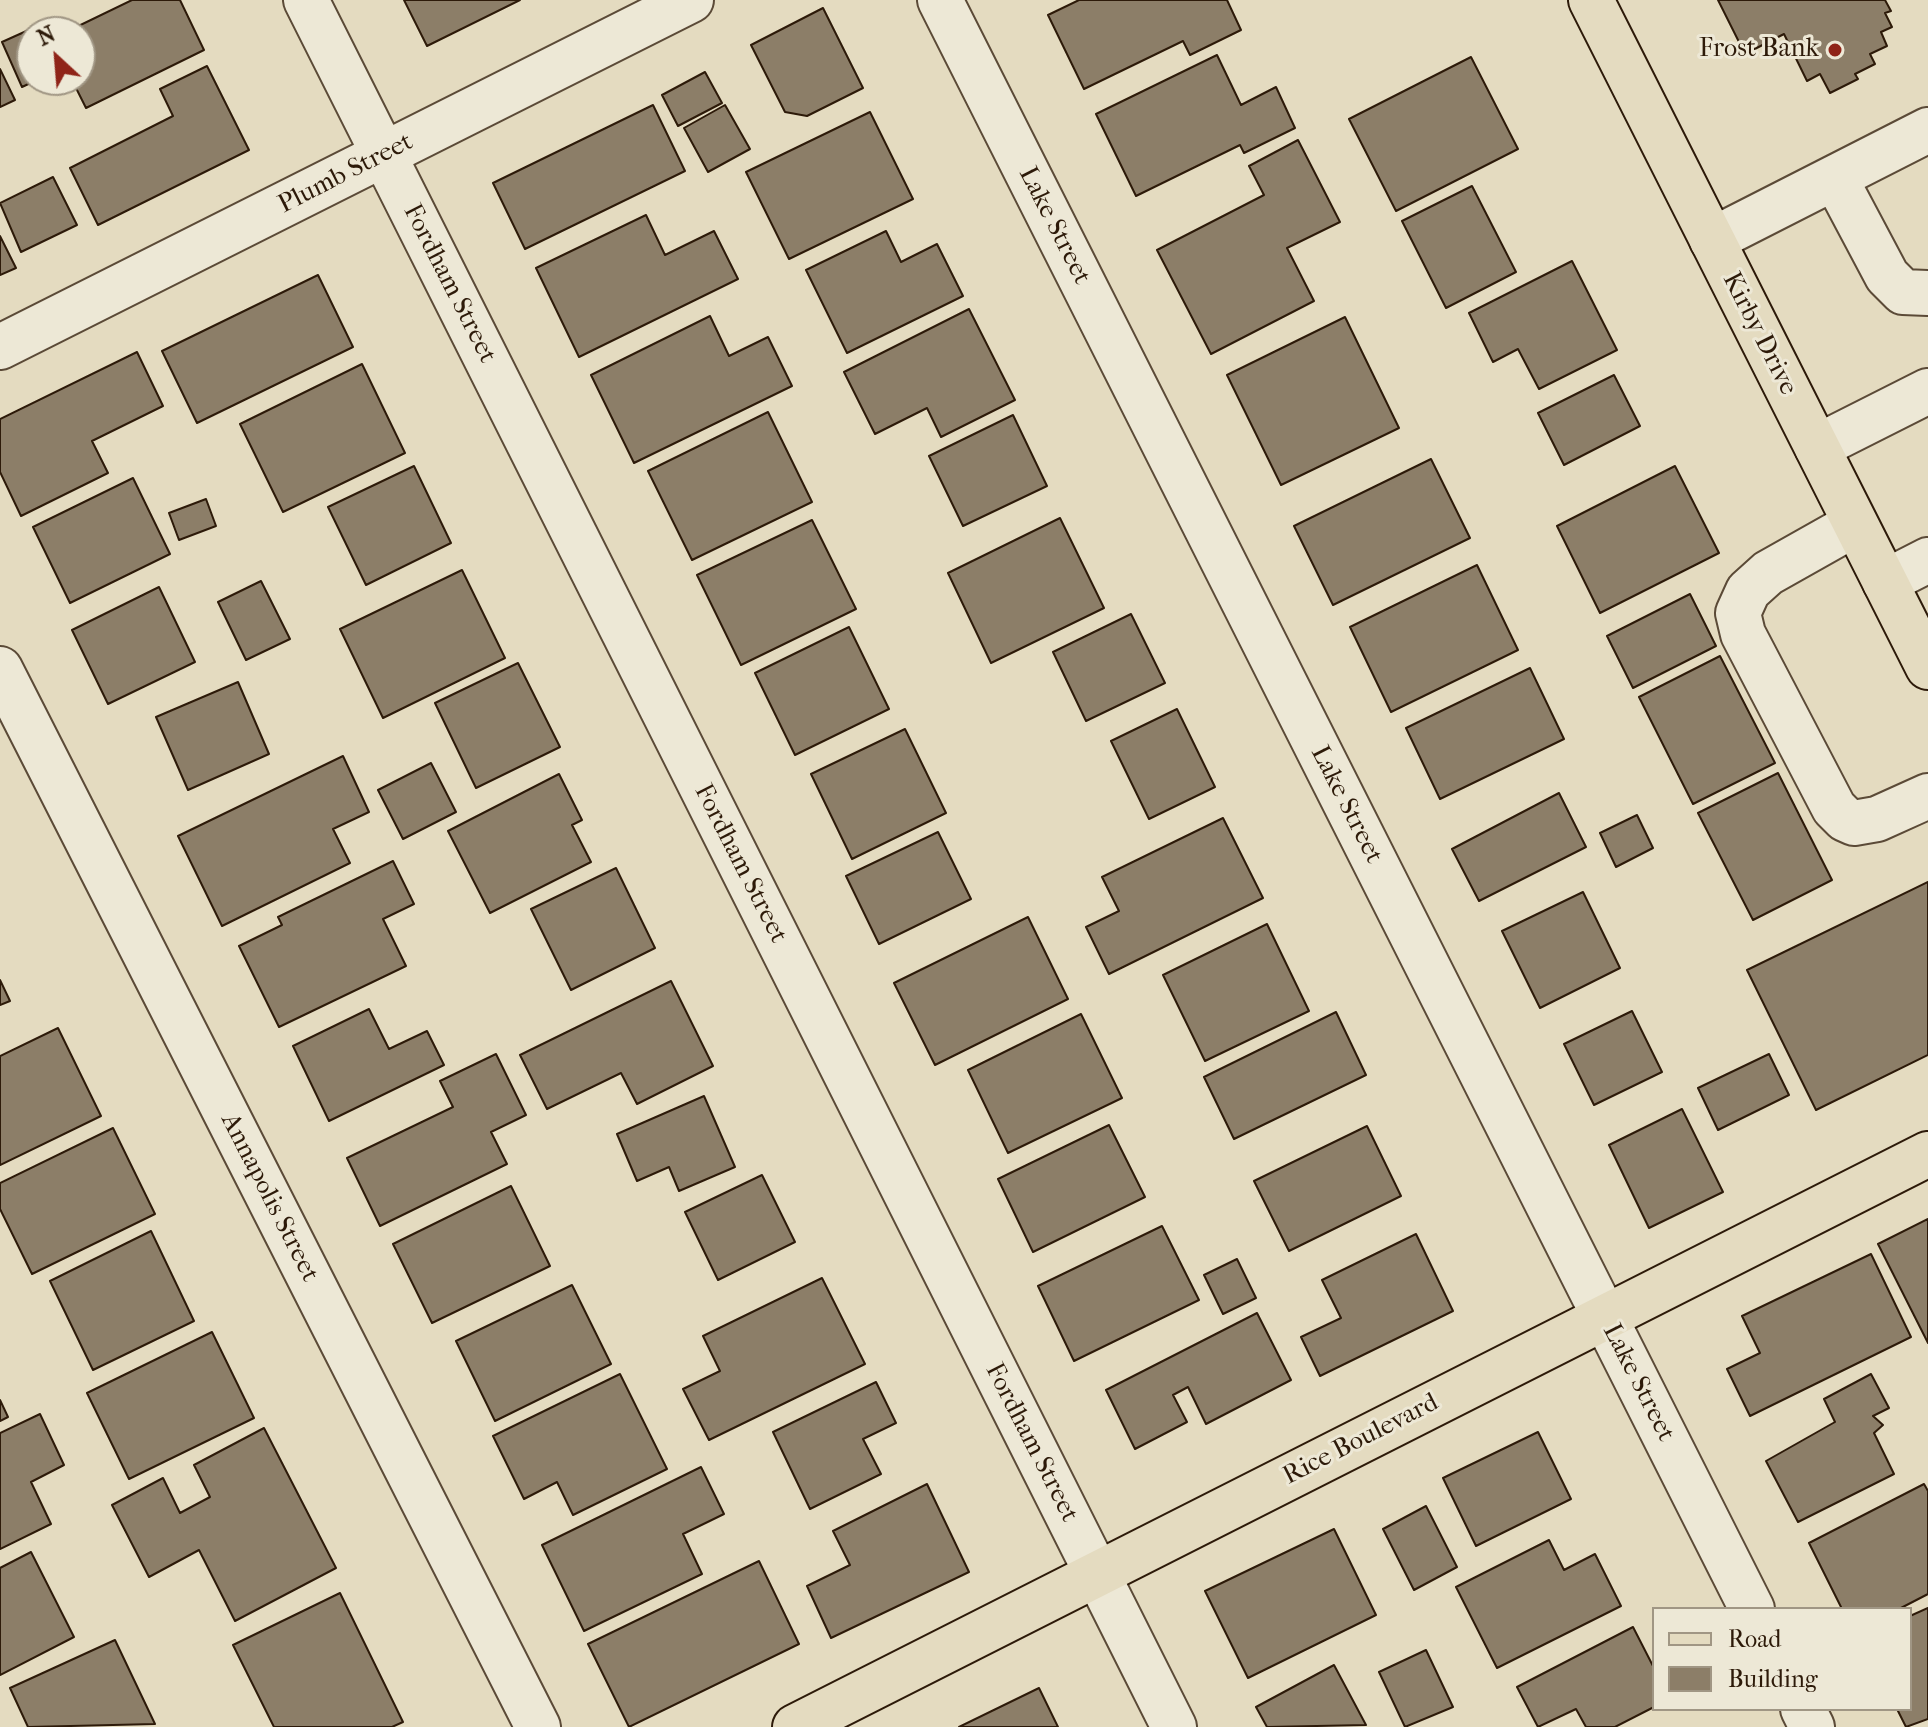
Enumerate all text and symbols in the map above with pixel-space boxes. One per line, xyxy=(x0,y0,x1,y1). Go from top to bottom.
north arrow xyxy=(16,16,96,96)
text: N xyxy=(33,21,60,52)
place label: Frost Bank xyxy=(1699,34,1819,66)
marker: Frost Bank xyxy=(1826,41,1844,59)
street label: Plumb Street xyxy=(274,127,418,221)
street label: Lake Street xyxy=(1011,162,1097,290)
street label: Fordham Street xyxy=(396,199,502,369)
street label: Kirby Drive xyxy=(1715,267,1803,401)
street label: Lake Street xyxy=(1303,741,1389,869)
street label: Fordham Street xyxy=(687,779,793,949)
street label: Annapolis Street xyxy=(213,1109,325,1287)
street label: Lake Street xyxy=(1595,1319,1681,1447)
street label: Fordham Street xyxy=(978,1358,1084,1528)
street label: Rice Boulevard xyxy=(1278,1387,1444,1493)
legend xyxy=(1652,1607,1912,1711)
text: Road xyxy=(1728,1625,1781,1653)
text: Building xyxy=(1728,1665,1818,1693)

